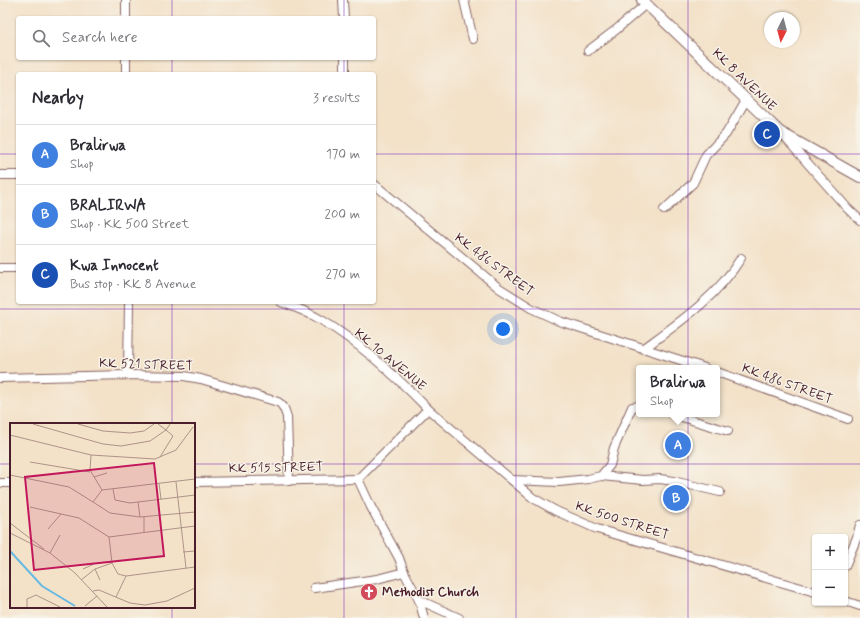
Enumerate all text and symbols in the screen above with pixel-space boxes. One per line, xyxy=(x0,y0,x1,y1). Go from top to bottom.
north arrow xyxy=(764,12,800,48)
search box xyxy=(16,16,376,60)
icon: search xyxy=(30,27,52,49)
text: Search here xyxy=(62,28,138,48)
street label: KK 8 AVENUE xyxy=(708,45,780,115)
text: Nearby xyxy=(32,87,84,109)
text: 3 results xyxy=(313,90,360,107)
pin: C xyxy=(754,119,780,149)
text: Bralirwa xyxy=(70,136,126,156)
text: A xyxy=(41,146,49,163)
text: 170 m xyxy=(326,146,360,163)
text: Shop xyxy=(70,156,94,173)
text: BRALIRWA xyxy=(70,196,146,216)
text: B xyxy=(41,206,49,223)
text: 200 m xyxy=(325,206,360,223)
text: Shop · KK 500 Street xyxy=(70,216,189,233)
street label: KK 486 STREET xyxy=(451,230,537,301)
text: Kwa Innocent xyxy=(70,256,159,276)
text: C xyxy=(40,266,50,283)
text: 270 m xyxy=(325,266,360,283)
text: Bus stop · KK 8 Avenue xyxy=(70,276,196,293)
your location xyxy=(493,319,513,339)
street label: KK 10 AVENUE xyxy=(351,325,430,395)
street label: KK 521 STREET xyxy=(99,355,194,375)
street label: KK 486 STREET xyxy=(740,360,835,408)
popup xyxy=(636,365,720,417)
text: Bralirwa xyxy=(650,373,706,393)
text: Shop xyxy=(650,393,674,410)
inset map xyxy=(10,423,195,608)
pin: A xyxy=(665,430,691,460)
street label: KK 515 STREET xyxy=(229,459,324,477)
pin: B xyxy=(663,483,689,513)
street label: KK 500 STREET xyxy=(573,498,671,544)
map controls xyxy=(812,534,848,606)
button: + xyxy=(812,534,848,570)
button: − xyxy=(812,570,848,606)
church icon: Methodist Church xyxy=(359,582,379,602)
place label: Methodist Church xyxy=(382,584,479,601)

